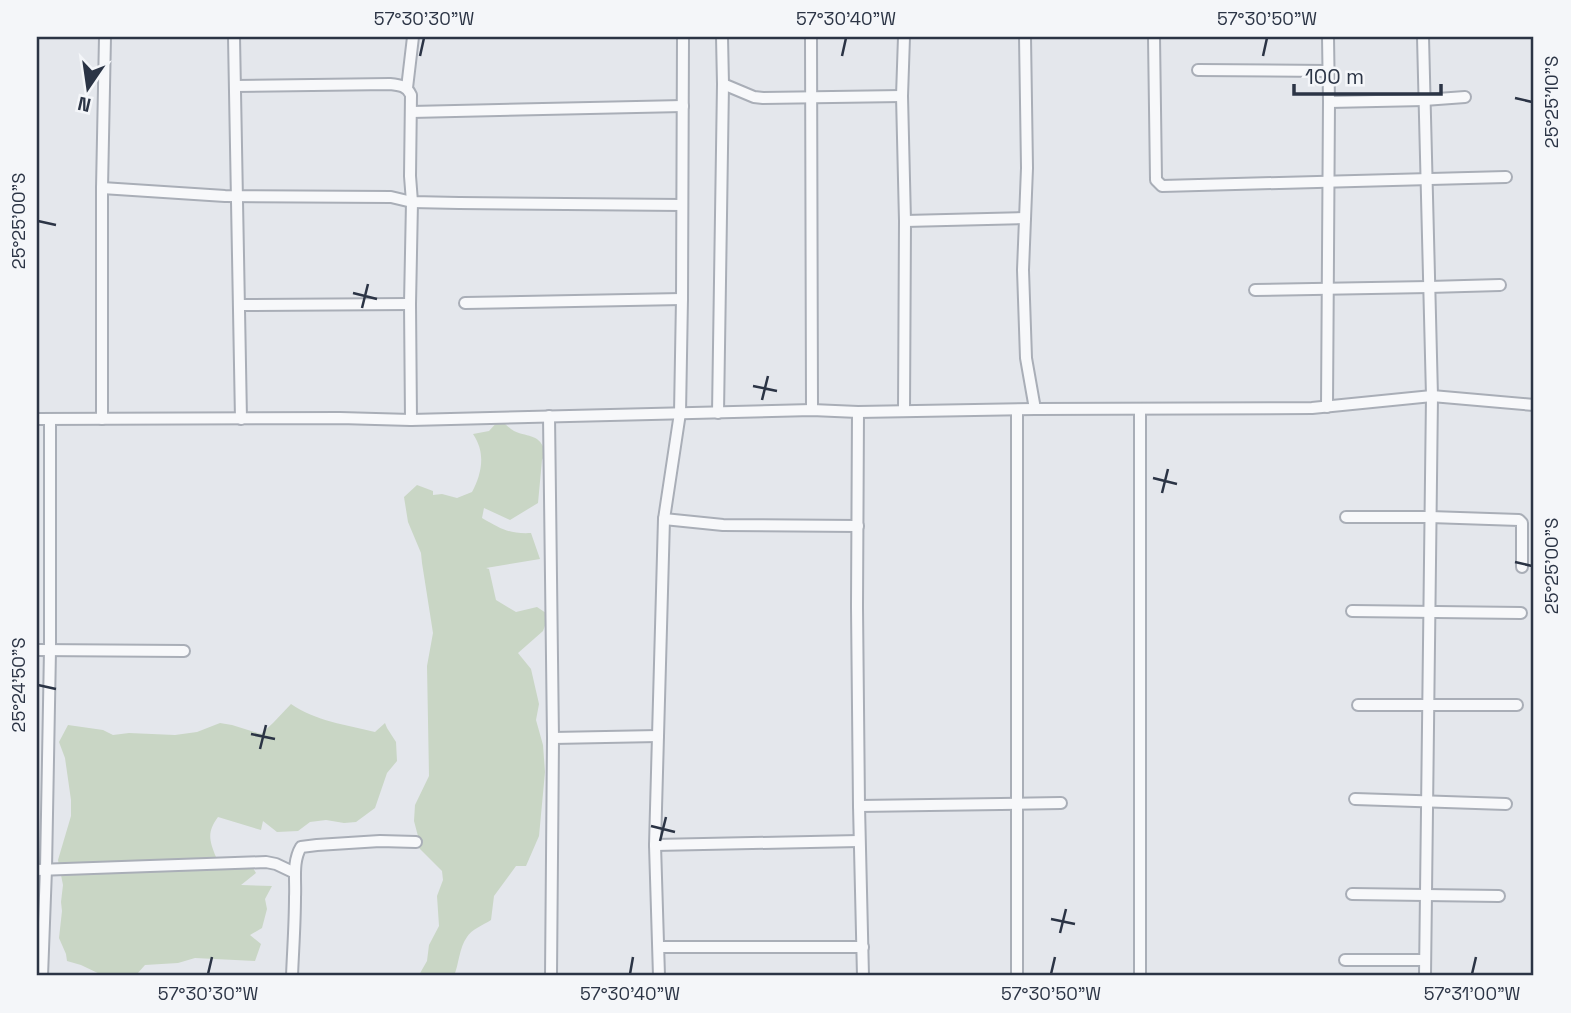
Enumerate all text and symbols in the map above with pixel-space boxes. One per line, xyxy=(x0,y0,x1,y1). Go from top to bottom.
text: 57°30'30"W xyxy=(374,7,474,30)
text: 57°30'40"W xyxy=(796,7,896,30)
text: 57°30'50"W xyxy=(1217,7,1317,30)
north arrow xyxy=(52,52,122,122)
scale bar xyxy=(1294,52,1442,96)
text: 25°25'10"S xyxy=(1540,56,1563,148)
text: 100 m xyxy=(1305,63,1364,90)
text: N xyxy=(75,90,93,118)
text: 25°25'00"S xyxy=(7,173,30,269)
text: 25°25'00"S xyxy=(1540,518,1563,614)
text: 25°24'50"S xyxy=(7,638,30,732)
text: 57°30'30"W xyxy=(158,982,258,1005)
text: 57°30'40"W xyxy=(580,982,680,1005)
text: 57°30'50"W xyxy=(1001,982,1101,1005)
text: 57°31'00"W xyxy=(1424,982,1521,1005)

